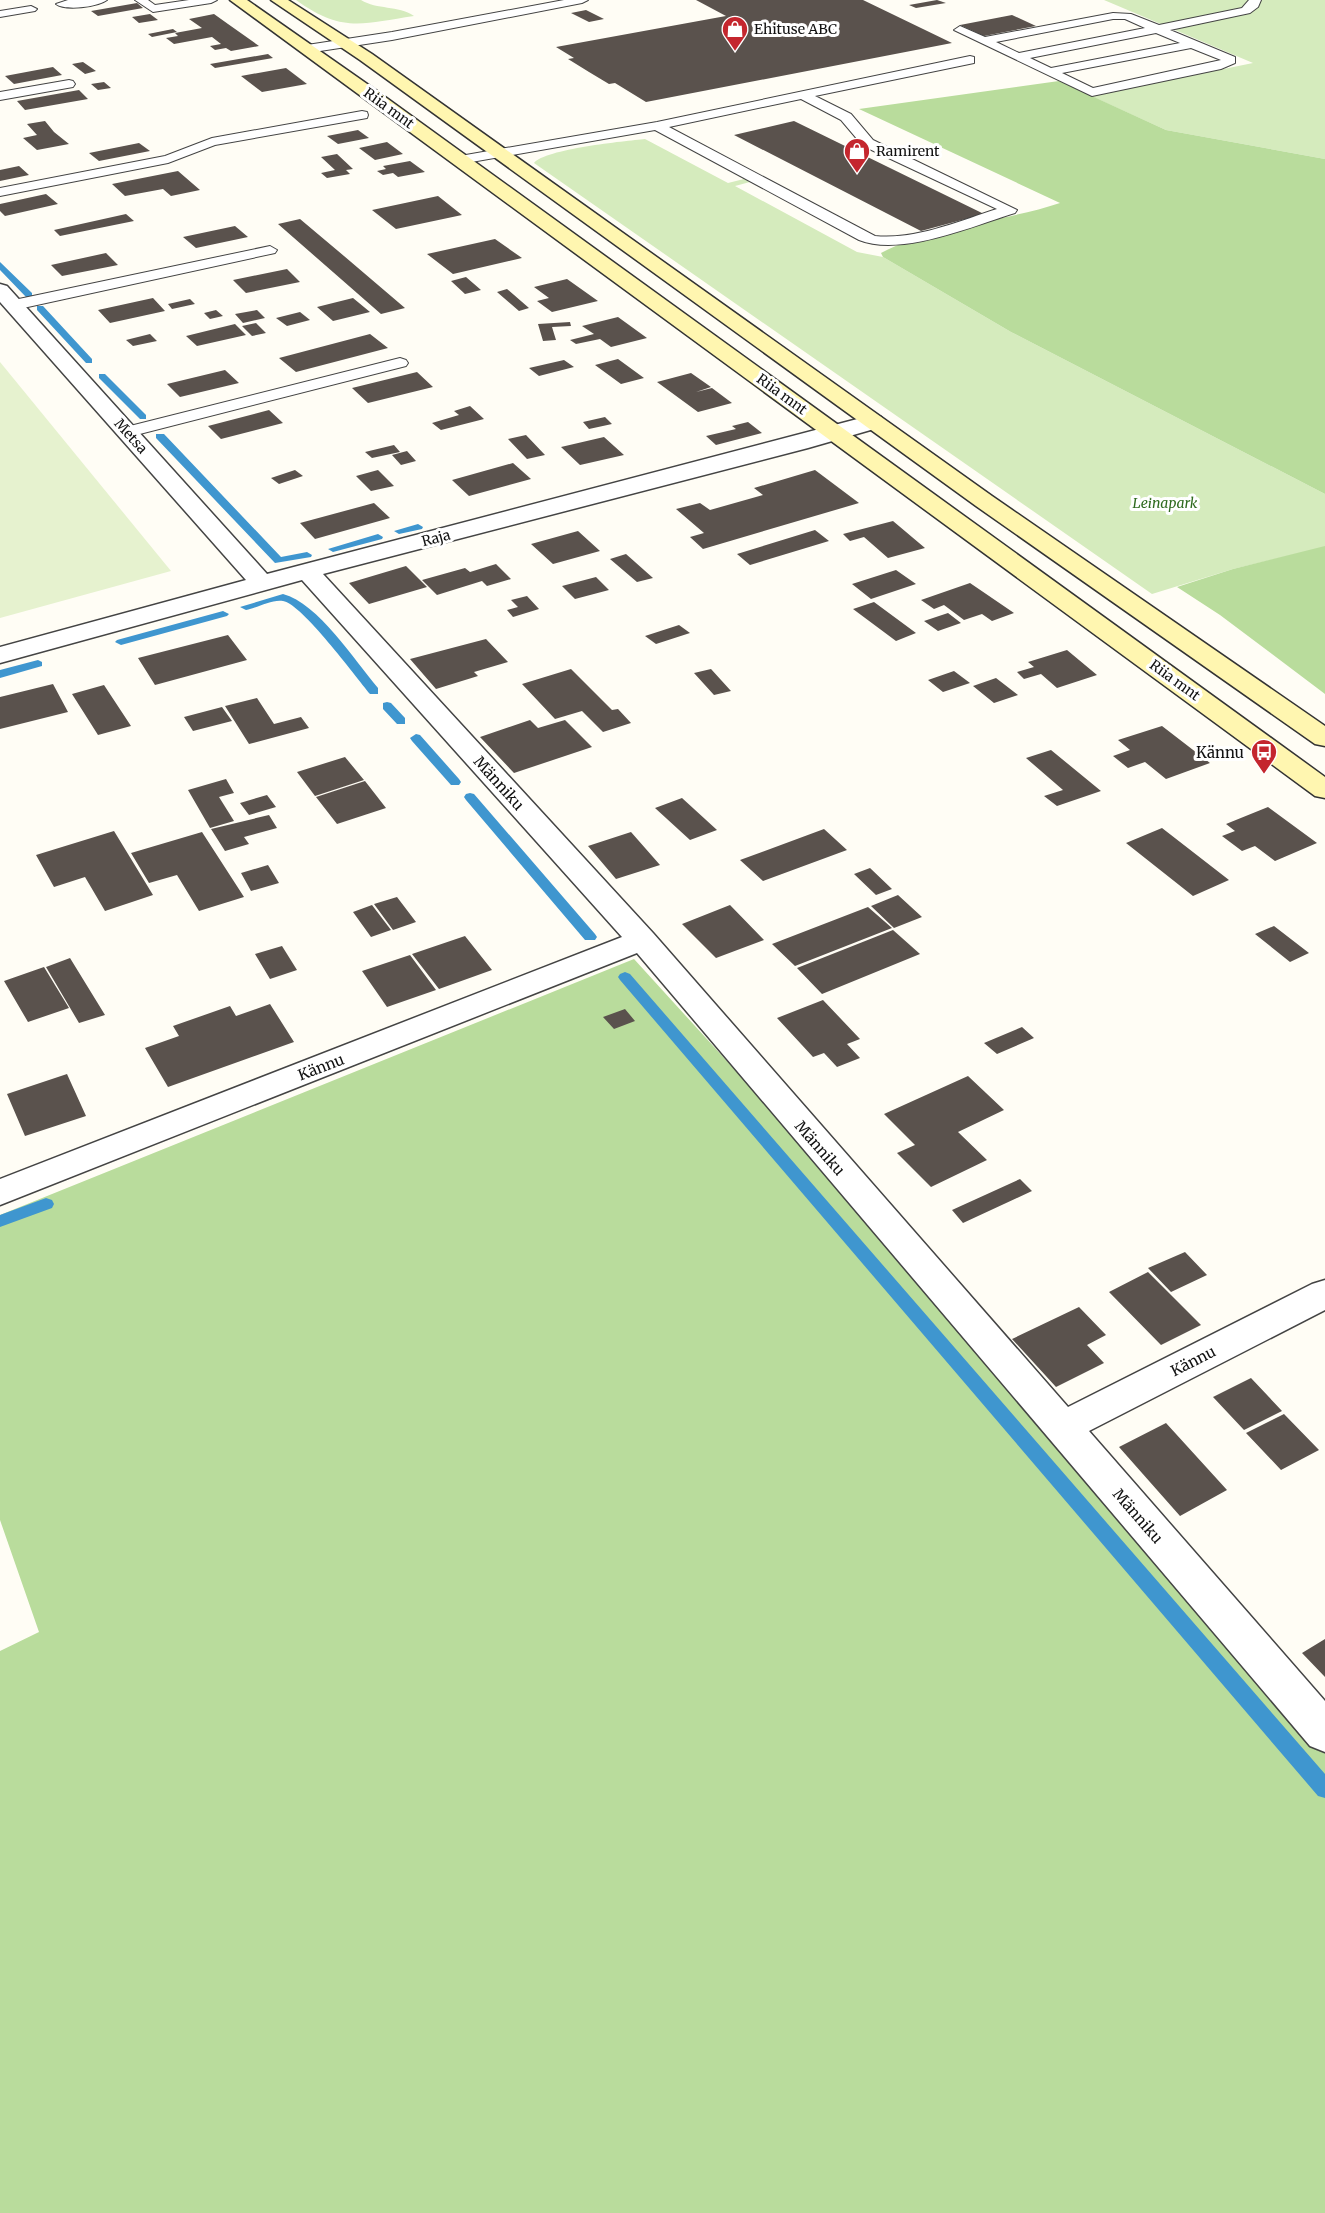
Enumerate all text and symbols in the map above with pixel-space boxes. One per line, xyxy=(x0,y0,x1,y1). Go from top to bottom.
shop icon: Ehituse ABC xyxy=(720,14,750,52)
place label: Ehituse ABC xyxy=(754,20,837,38)
street label: Riia mnt xyxy=(360,84,418,133)
shop icon: Ramirent xyxy=(842,136,872,174)
place label: Ramirent xyxy=(876,142,940,160)
street label: Riia mnt xyxy=(753,370,811,419)
street label: Metsa xyxy=(111,415,152,458)
park label: Leinapark xyxy=(1133,494,1198,512)
street label: Raja xyxy=(420,525,453,550)
street label: Riia mnt xyxy=(1146,656,1204,705)
bus stop icon: Kännu xyxy=(1249,737,1279,775)
place label: Kännu xyxy=(1196,743,1244,762)
street label: Männiku xyxy=(470,752,528,814)
street label: Kännu xyxy=(295,1050,347,1084)
street label: Männiku xyxy=(791,1117,849,1179)
street label: Kännu xyxy=(1167,1342,1219,1380)
street label: Männiku xyxy=(1109,1485,1167,1547)

